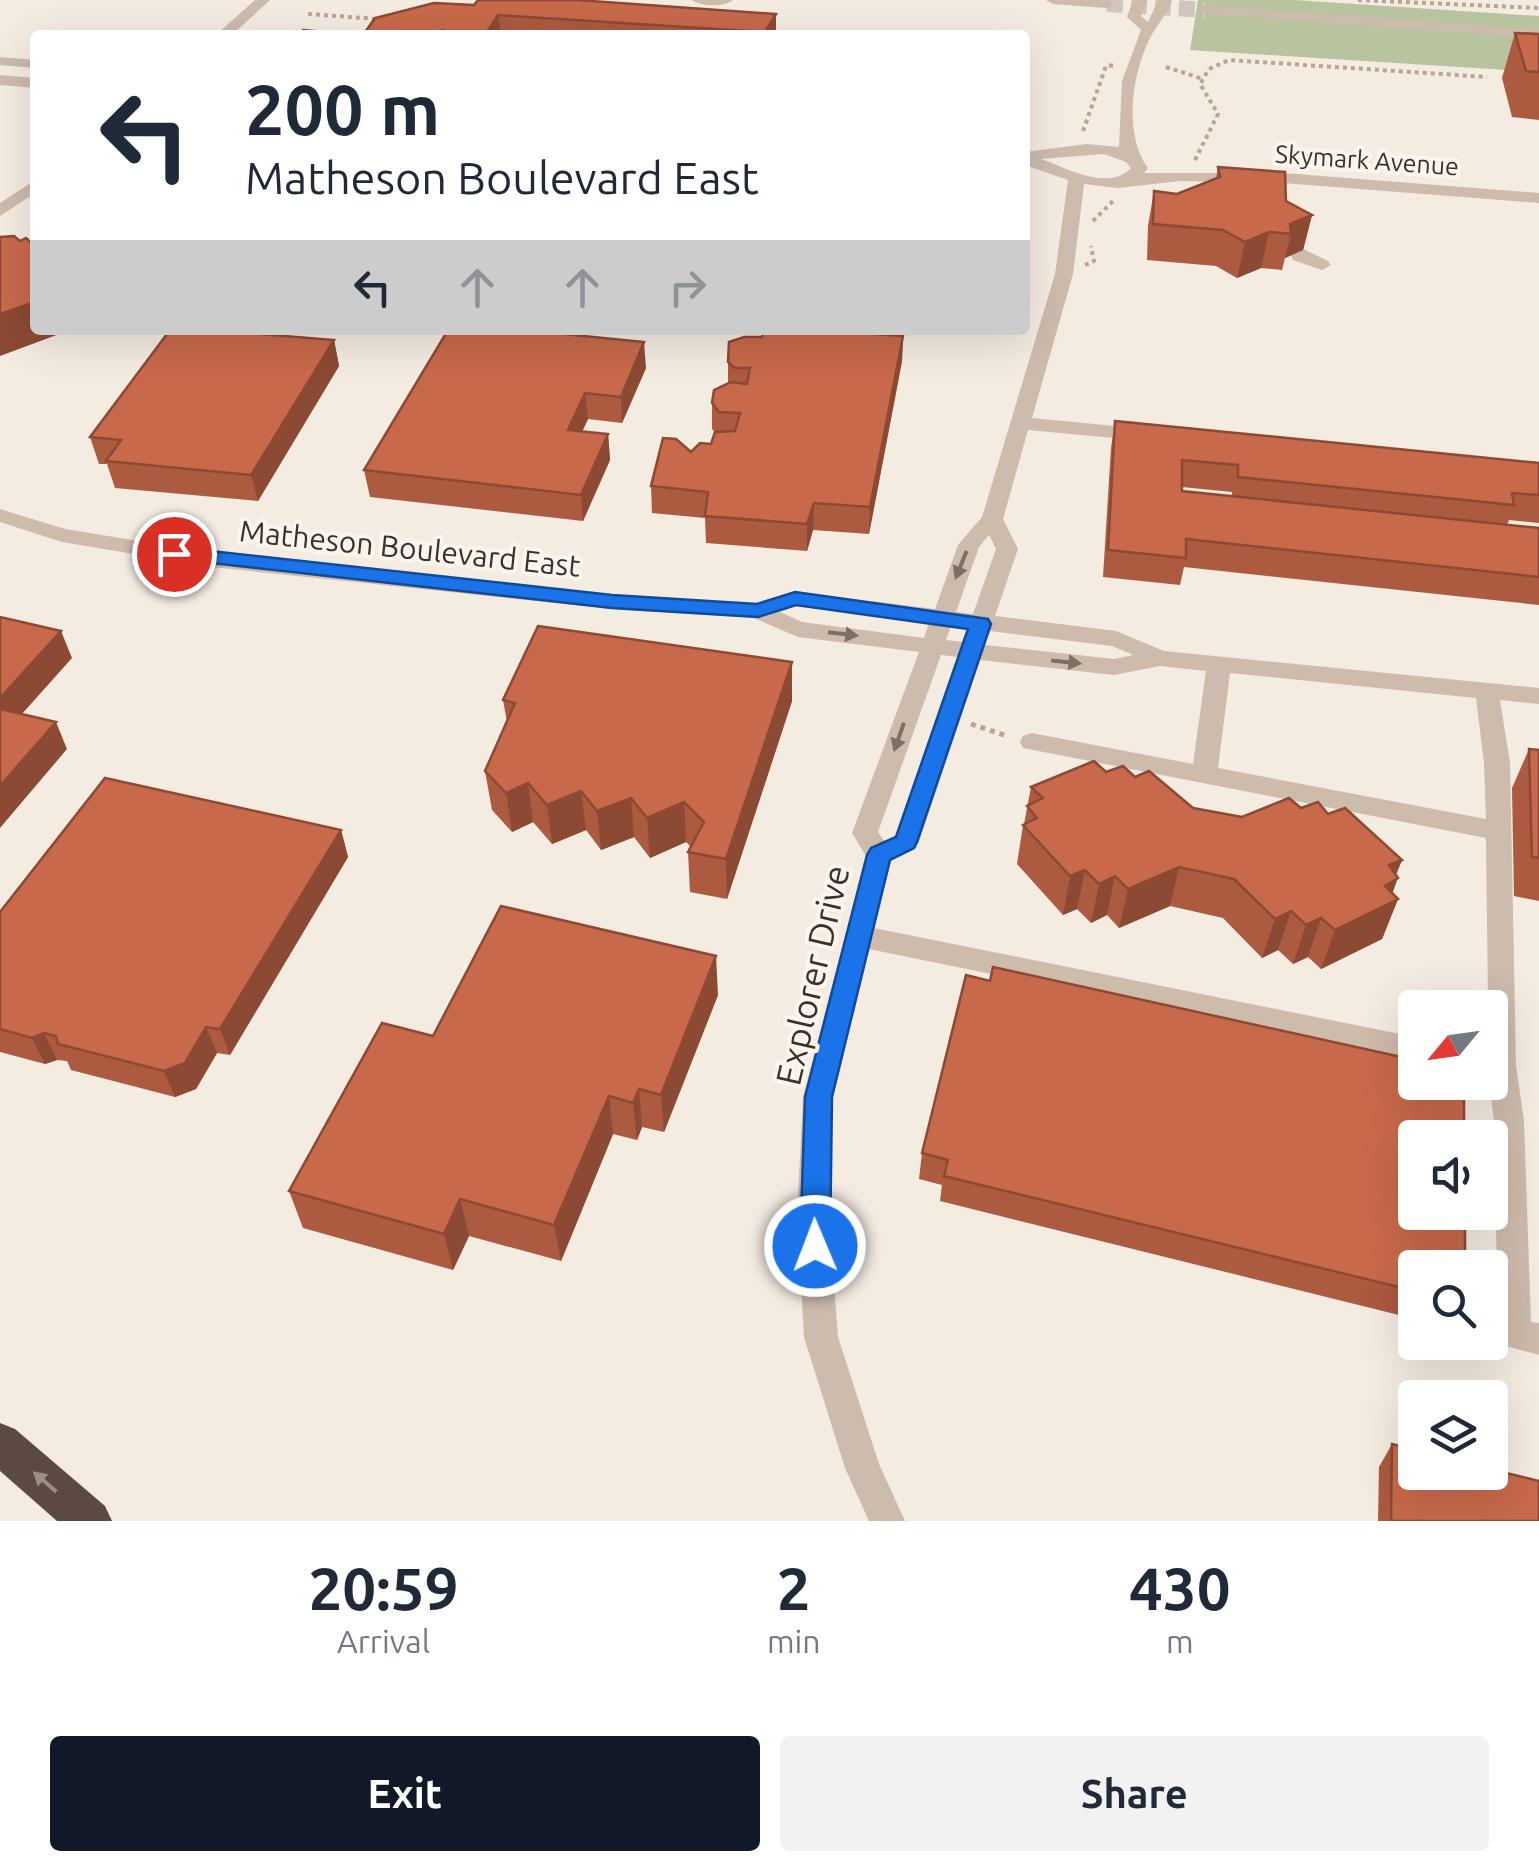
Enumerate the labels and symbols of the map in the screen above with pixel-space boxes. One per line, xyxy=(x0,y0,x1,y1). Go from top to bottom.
street label: Skymark Avenue xyxy=(1274,140,1460,180)
pin xyxy=(132,512,217,597)
street label: Matheson Boulevard East xyxy=(238,513,582,583)
one-way arrow xyxy=(952,550,968,580)
one-way arrow xyxy=(828,626,859,642)
one-way arrow xyxy=(1051,654,1083,670)
one-way arrow xyxy=(891,723,906,753)
street label: Explorer Drive xyxy=(767,861,857,1089)
north arrow xyxy=(1398,990,1508,1100)
position arrow xyxy=(763,1194,867,1298)
one-way arrow xyxy=(33,1472,58,1494)

